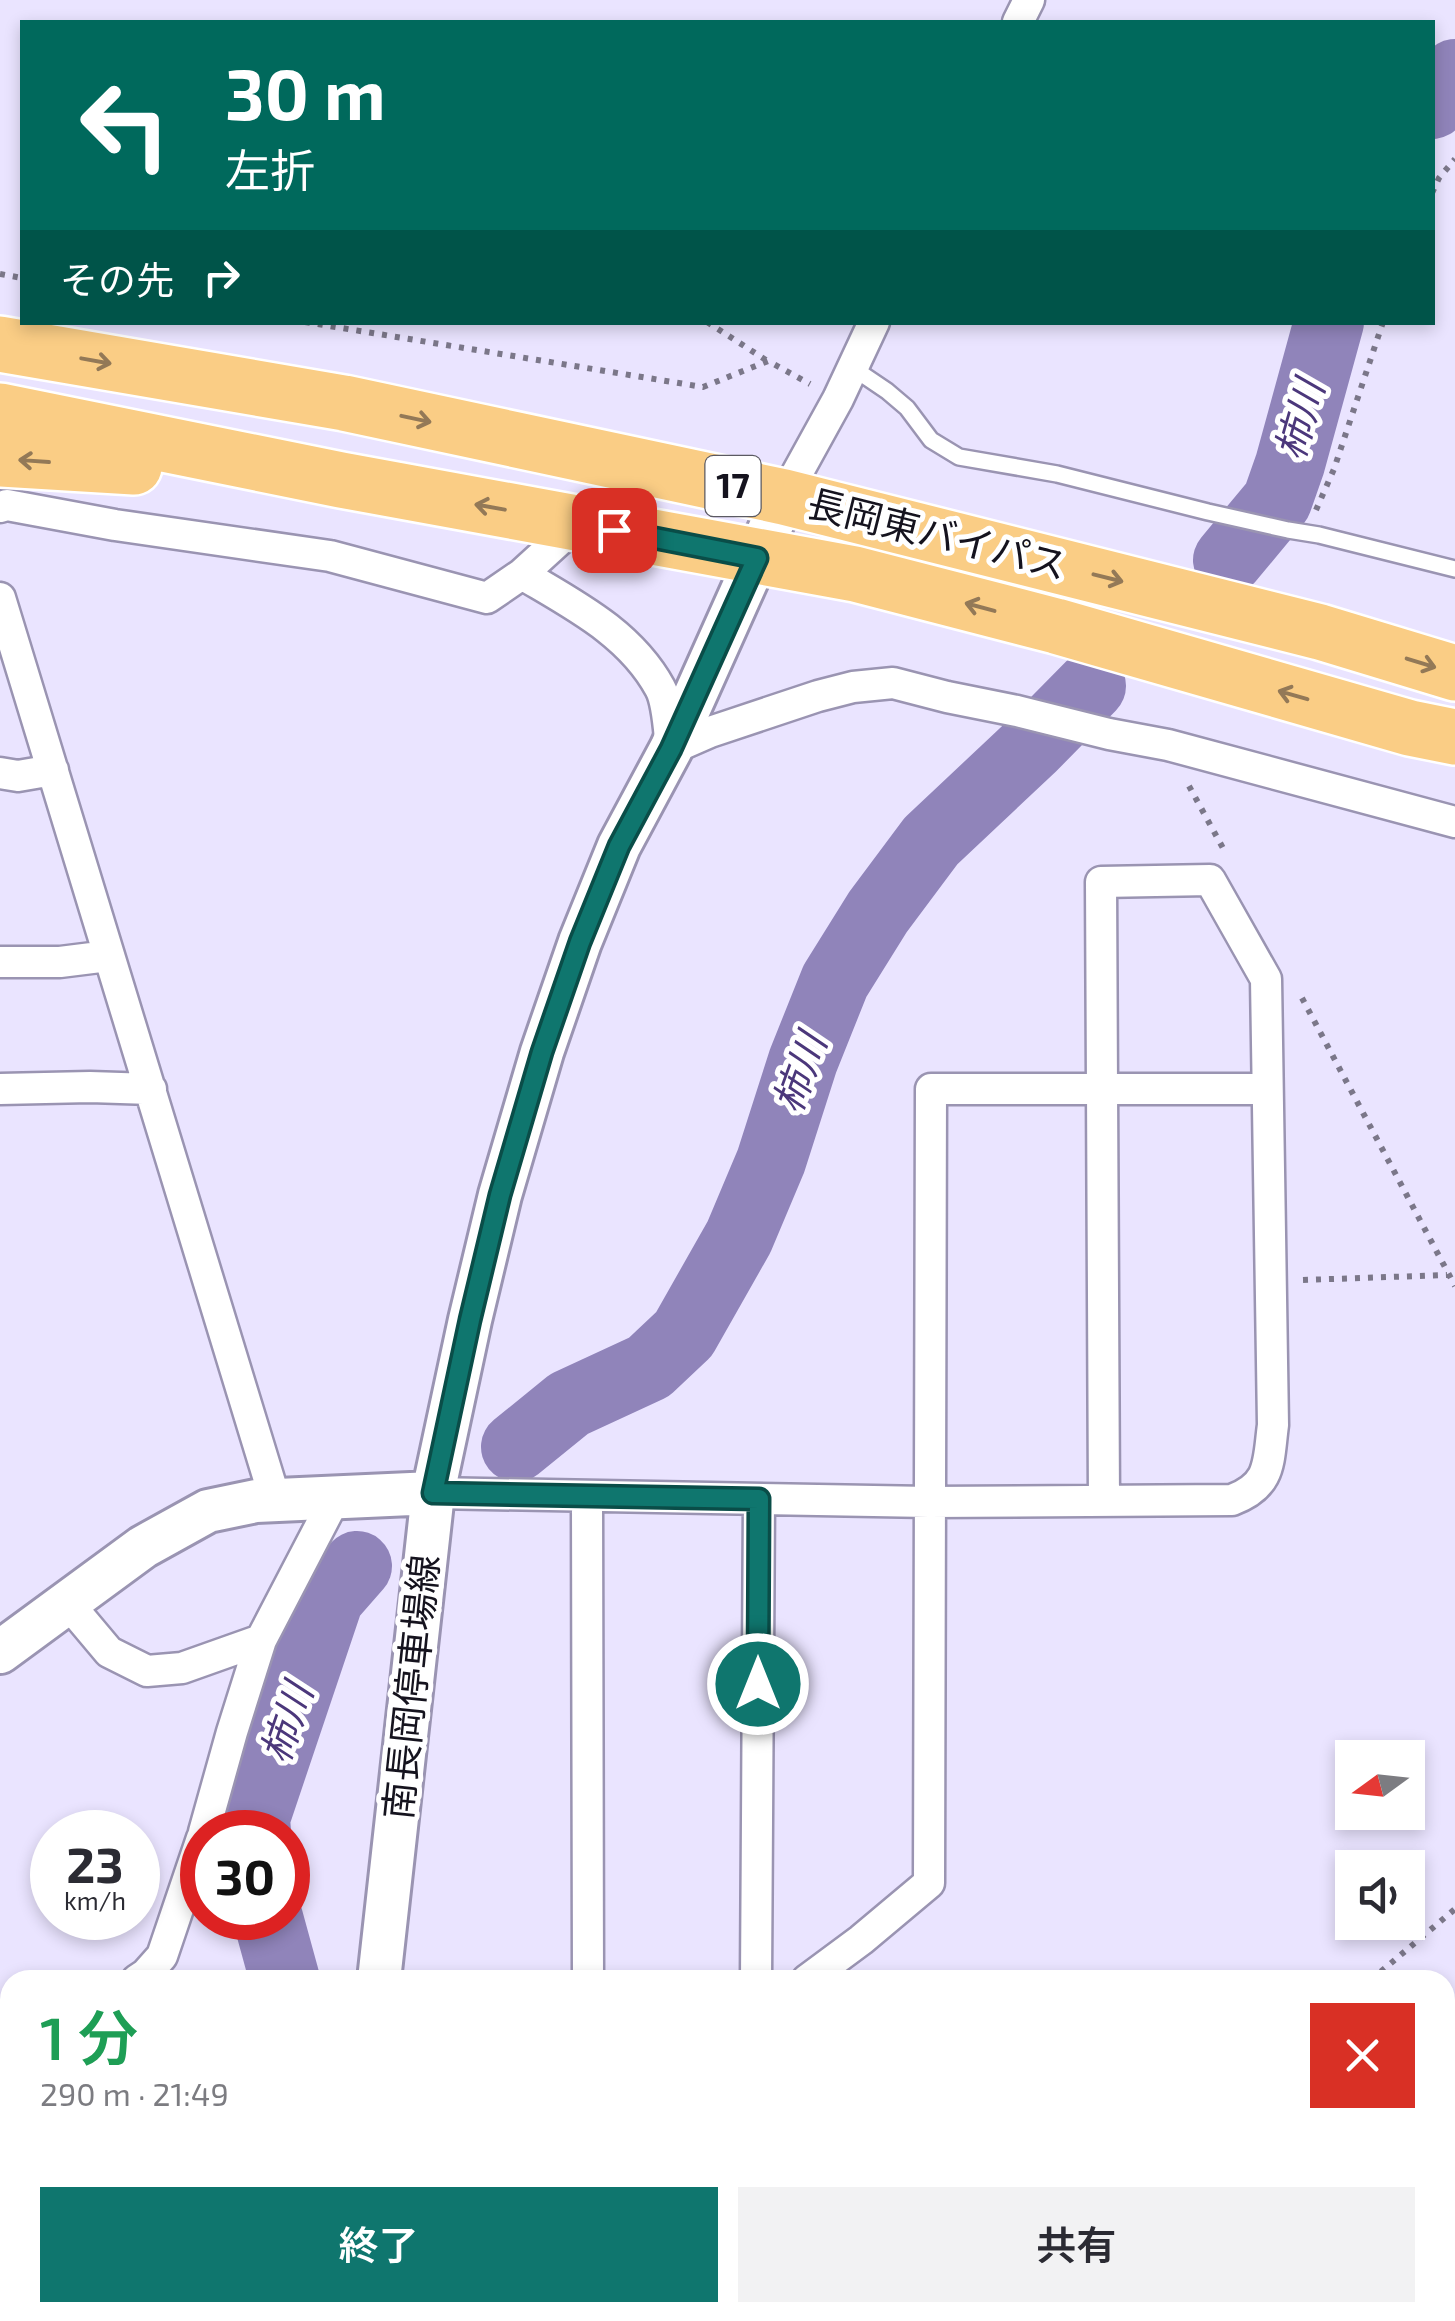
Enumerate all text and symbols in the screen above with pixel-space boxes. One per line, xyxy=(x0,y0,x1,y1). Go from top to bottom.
text: 30 m xyxy=(225,50,386,134)
icon: left xyxy=(60,60,190,190)
text: 左折 xyxy=(225,142,315,196)
icon: right xyxy=(194,250,249,305)
text: その先 xyxy=(60,256,174,302)
one-way arrow xyxy=(79,352,112,371)
water label: 柿川 xyxy=(1264,371,1333,465)
one-way arrow xyxy=(399,410,431,429)
one-way arrow xyxy=(19,451,51,470)
road number: 17 xyxy=(706,456,760,516)
street label: 長岡東バイパス xyxy=(803,479,1072,587)
pin xyxy=(572,488,657,573)
one-way arrow xyxy=(475,497,507,516)
icon: arrive xyxy=(587,503,642,558)
one-way arrow xyxy=(1091,570,1123,588)
one-way arrow xyxy=(965,596,996,615)
one-way arrow xyxy=(1405,655,1437,673)
one-way arrow xyxy=(1278,685,1309,704)
water label: 柿川 xyxy=(762,1023,836,1118)
street label: 南長岡停車場線 xyxy=(373,1552,447,1821)
position arrow xyxy=(706,1632,810,1736)
water label: 柿川 xyxy=(249,1673,322,1768)
north arrow xyxy=(1335,1740,1425,1830)
map controls xyxy=(1335,1740,1425,1940)
speed limit sign: 30 xyxy=(180,1810,310,1940)
text: 23 xyxy=(66,1833,124,1893)
button: sound xyxy=(1335,1850,1425,1940)
text: km/h xyxy=(64,1885,126,1915)
text: 1 分 xyxy=(40,2000,138,2072)
button: close xyxy=(1310,2003,1415,2108)
text: 290 m · 21:49 xyxy=(40,2074,229,2112)
button: 終了 xyxy=(40,2187,718,2302)
button: 共有 xyxy=(738,2187,1415,2302)

